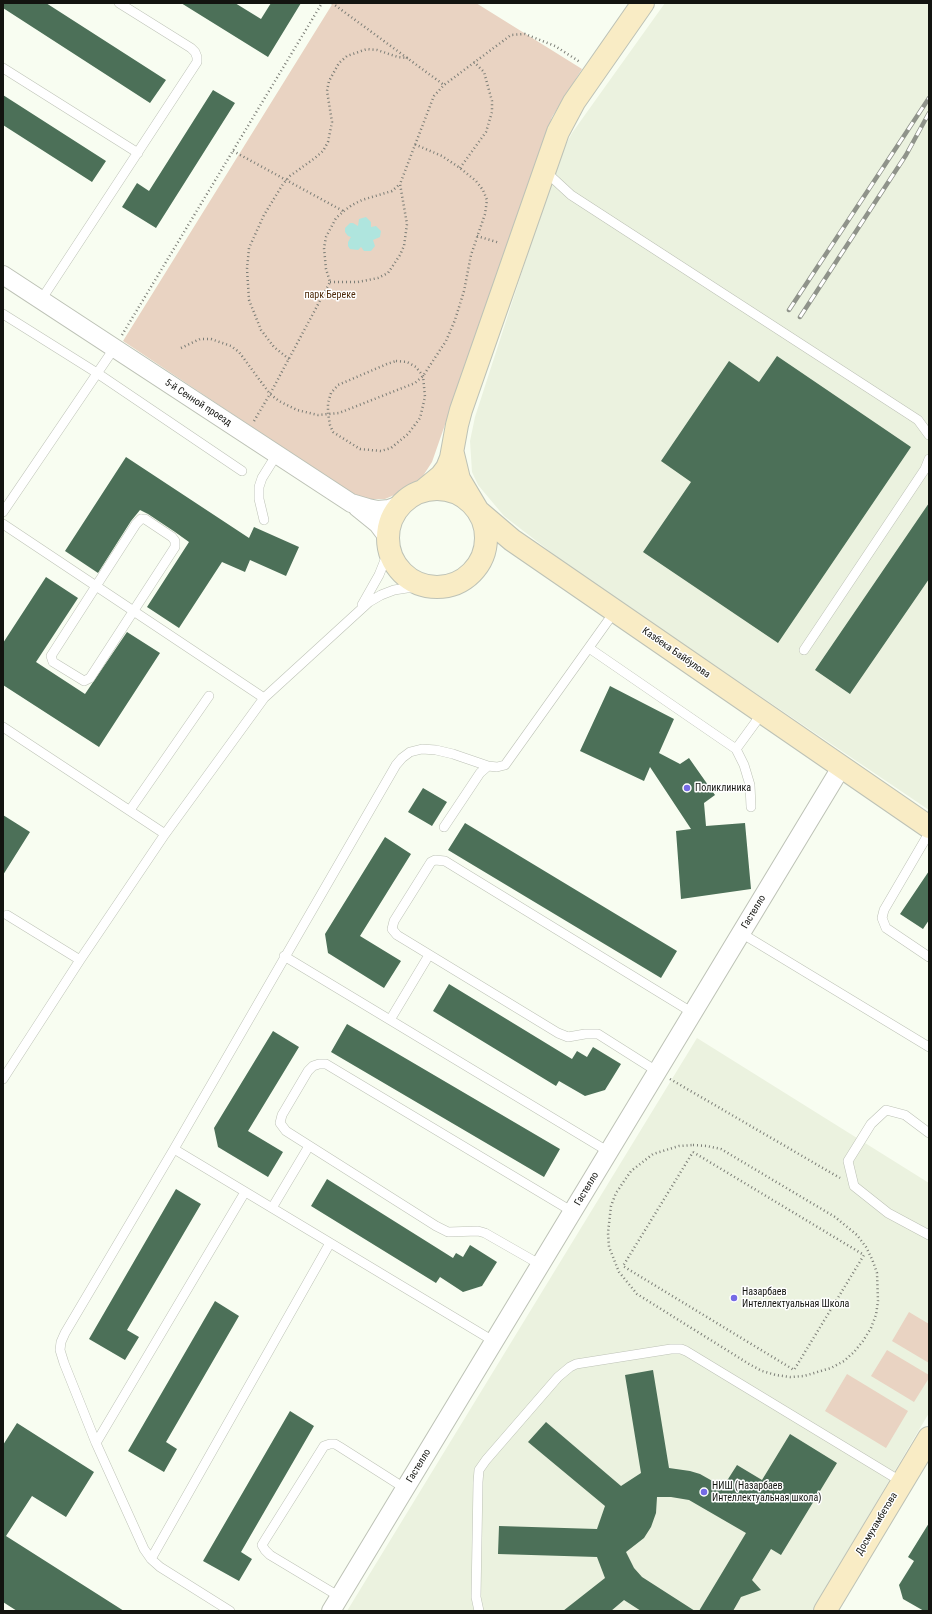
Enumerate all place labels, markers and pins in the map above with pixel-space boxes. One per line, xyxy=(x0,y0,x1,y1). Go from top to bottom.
place label: Поликлиника xyxy=(695,782,751,794)
marker: Поликлиника xyxy=(682,783,692,793)
place label: Назарбаев Интеллектуальная Школа xyxy=(742,1286,849,1310)
marker: Назарбаев Интеллектуальная Школа xyxy=(729,1293,739,1303)
place label: НИШ (Назарбаев Интеллектуальная школа) xyxy=(712,1480,821,1504)
marker: НИШ (Назарбаев Интеллектуальная школа) xyxy=(699,1487,709,1497)

